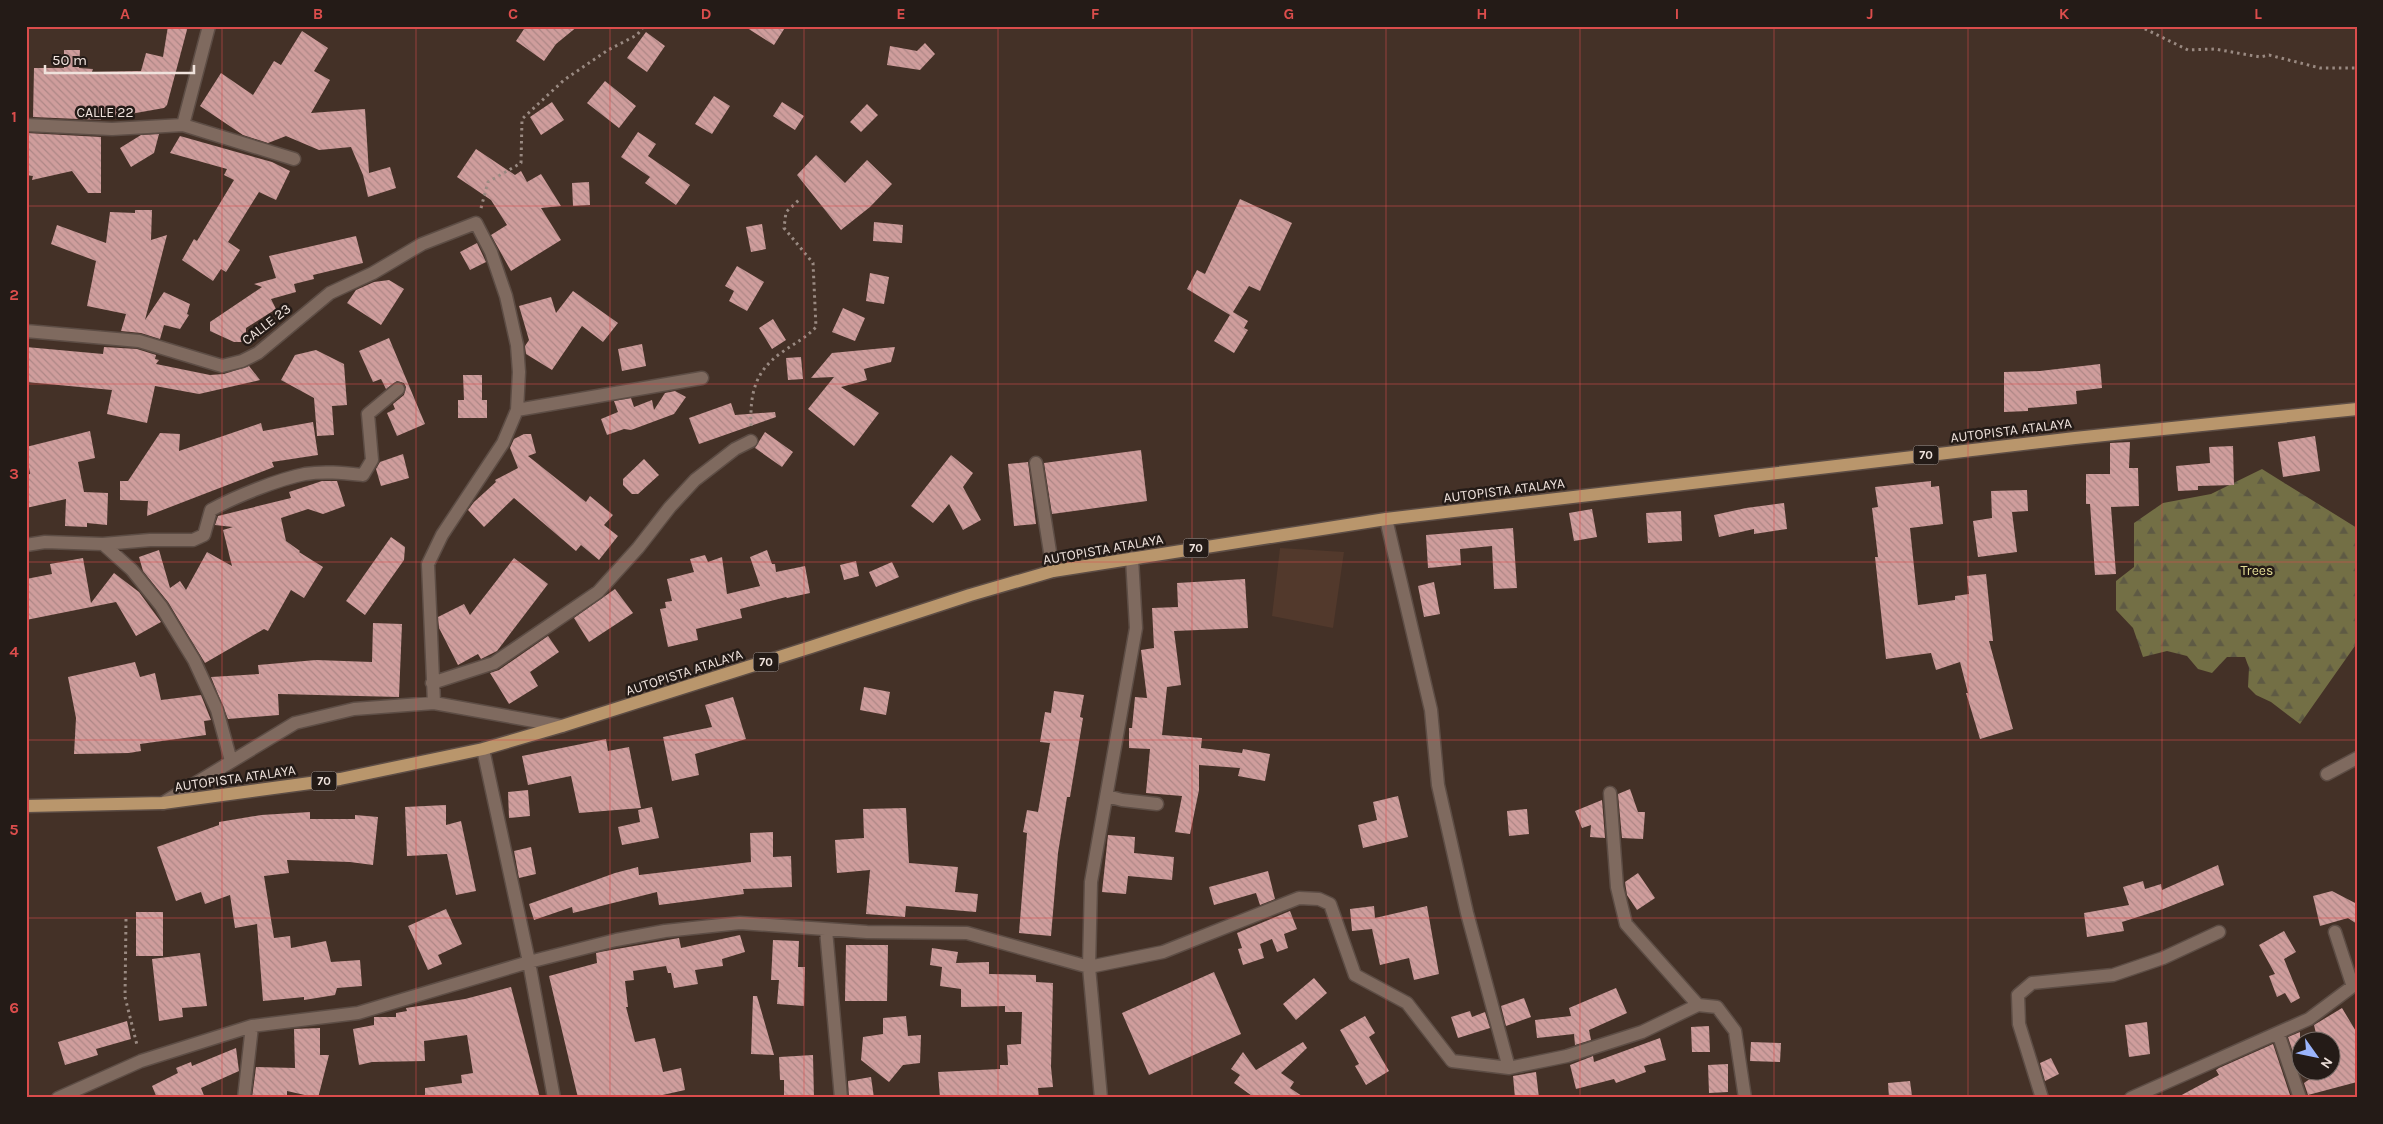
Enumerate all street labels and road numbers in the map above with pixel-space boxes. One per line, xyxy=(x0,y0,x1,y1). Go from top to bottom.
street label: CALLE 22 xyxy=(76,104,134,121)
street label: CALLE 23 xyxy=(238,300,294,349)
street label: AUTOPISTA ATALAYA xyxy=(1949,415,2073,446)
road number: 70 xyxy=(1914,446,1938,464)
street label: AUTOPISTA ATALAYA xyxy=(1442,475,1566,506)
street label: AUTOPISTA ATALAYA xyxy=(1041,531,1165,568)
road number: 70 xyxy=(1184,538,1208,558)
street label: AUTOPISTA ATALAYA xyxy=(623,646,745,699)
road number: 70 xyxy=(754,652,778,672)
street label: AUTOPISTA ATALAYA xyxy=(173,762,297,795)
road number: 70 xyxy=(312,771,336,790)

